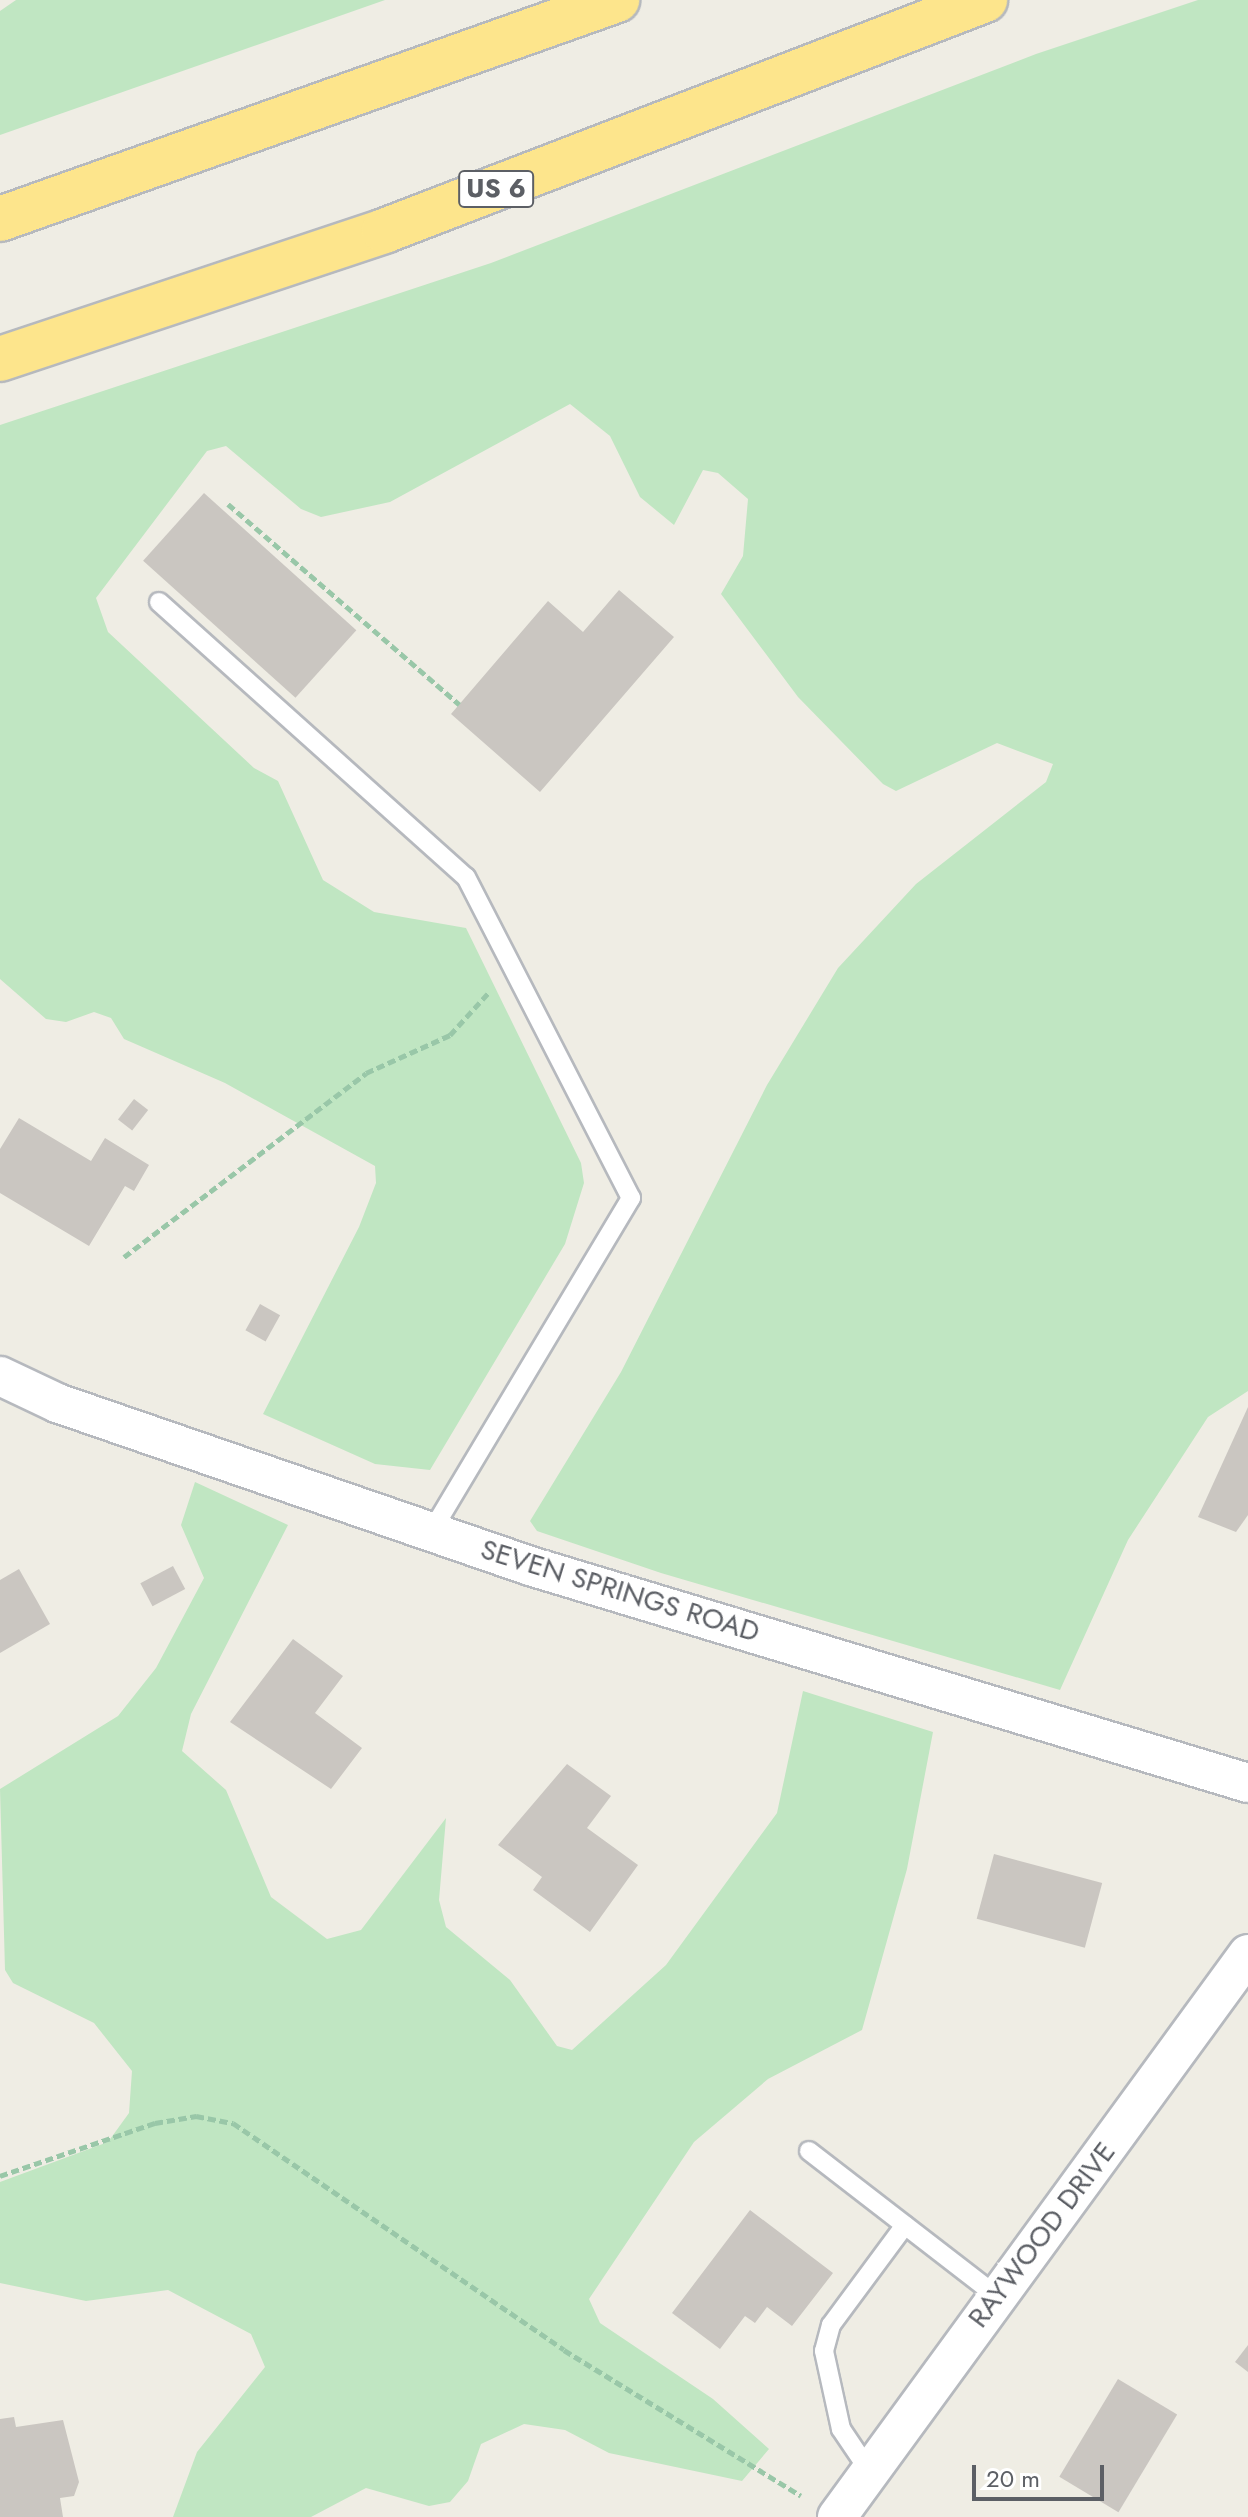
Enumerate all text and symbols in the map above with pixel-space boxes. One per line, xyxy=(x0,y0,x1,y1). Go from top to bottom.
road number: US 6 xyxy=(458,167,534,211)
street label: SEVEN SPRINGS ROAD xyxy=(477,1533,763,1649)
street label: RAYWOOD DRIVE xyxy=(961,2136,1123,2334)
scale bar xyxy=(976,2449,1108,2499)
text: 20 m xyxy=(986,2461,1040,2496)

